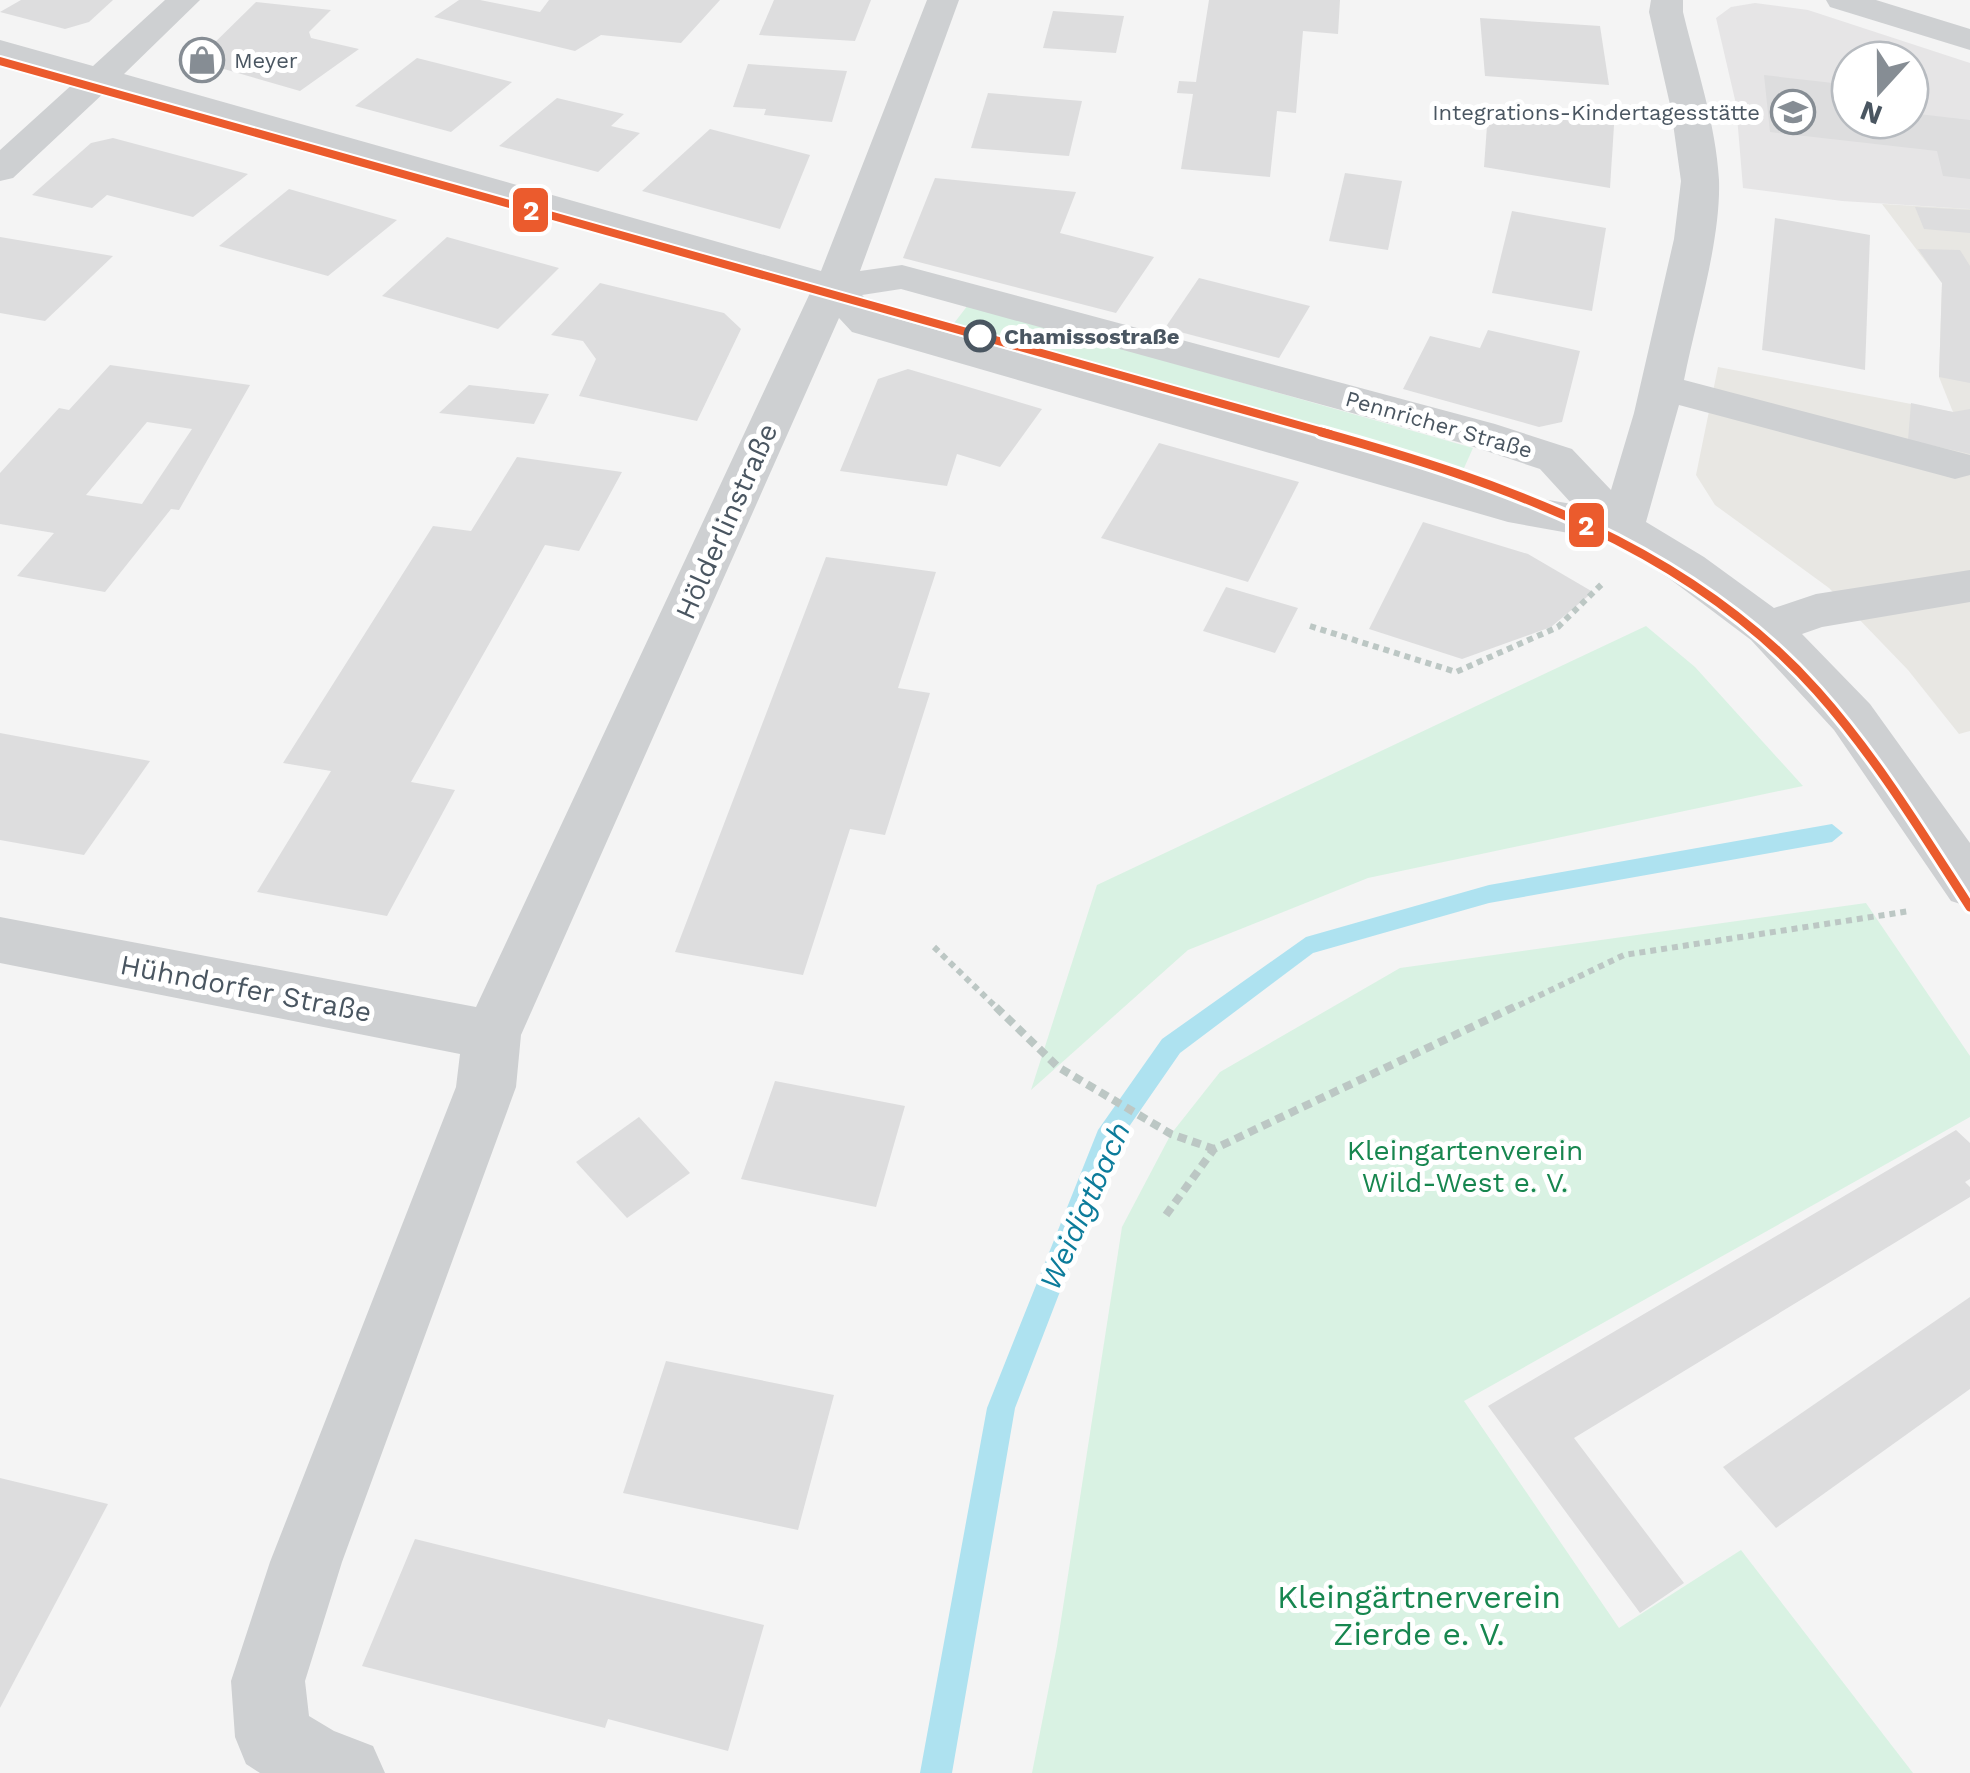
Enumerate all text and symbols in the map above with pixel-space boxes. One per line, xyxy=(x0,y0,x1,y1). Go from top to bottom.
shop icon: Meyer xyxy=(179,37,225,83)
north arrow xyxy=(1830,40,1930,140)
place label: Meyer xyxy=(234,48,298,73)
school or university icon: Integrations-Kindertagesstätte xyxy=(1770,89,1816,135)
text: N xyxy=(1856,94,1887,132)
place label: Integrations-Kindertagesstätte xyxy=(1432,100,1760,125)
line badge: 2 xyxy=(511,186,550,234)
text: 2 xyxy=(523,194,539,227)
marker: Chamissostraße xyxy=(965,321,995,351)
place label: Chamissostraße xyxy=(1004,324,1179,349)
street label: Pennricher Straße xyxy=(1343,386,1535,463)
street label: Hölderlinstraße xyxy=(668,418,784,624)
line badge: 2 xyxy=(1567,501,1606,549)
text: 2 xyxy=(1578,509,1594,542)
street label: Hühndorfer Straße xyxy=(118,948,374,1029)
water label: Weidigtbach xyxy=(1032,1116,1137,1295)
park label: Kleingartenverein Wild-West e. V. xyxy=(1347,1134,1583,1199)
park label: Kleingärtnerverein Zierde e. V. xyxy=(1277,1578,1561,1653)

